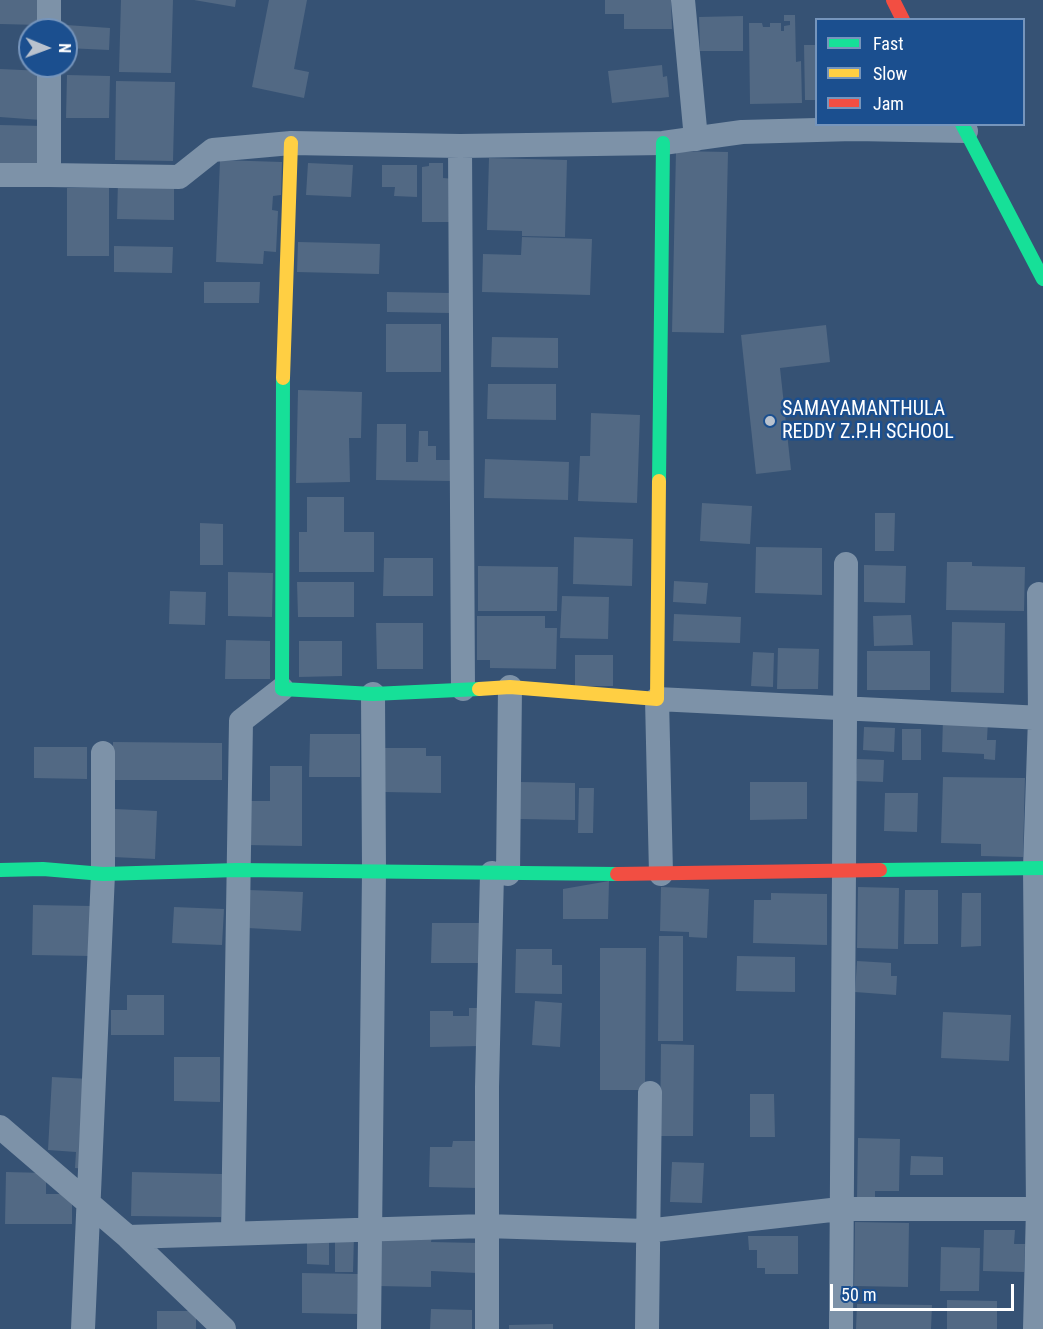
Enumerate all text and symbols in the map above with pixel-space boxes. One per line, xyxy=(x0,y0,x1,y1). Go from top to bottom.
north arrow xyxy=(18,18,78,78)
legend xyxy=(815,18,1025,126)
text: Fast xyxy=(873,33,904,54)
text: N xyxy=(55,43,74,53)
text: Slow xyxy=(873,63,907,84)
text: Jam xyxy=(873,93,904,114)
place label: SAMAYAMANTHULA REDDY Z.P.H SCHOOL xyxy=(782,398,954,445)
marker: SAMAYAMANTHULA REDDY Z.P.H SCHOOL xyxy=(763,414,777,428)
scale bar xyxy=(833,1272,1018,1310)
text: 50 m xyxy=(841,1284,876,1305)

